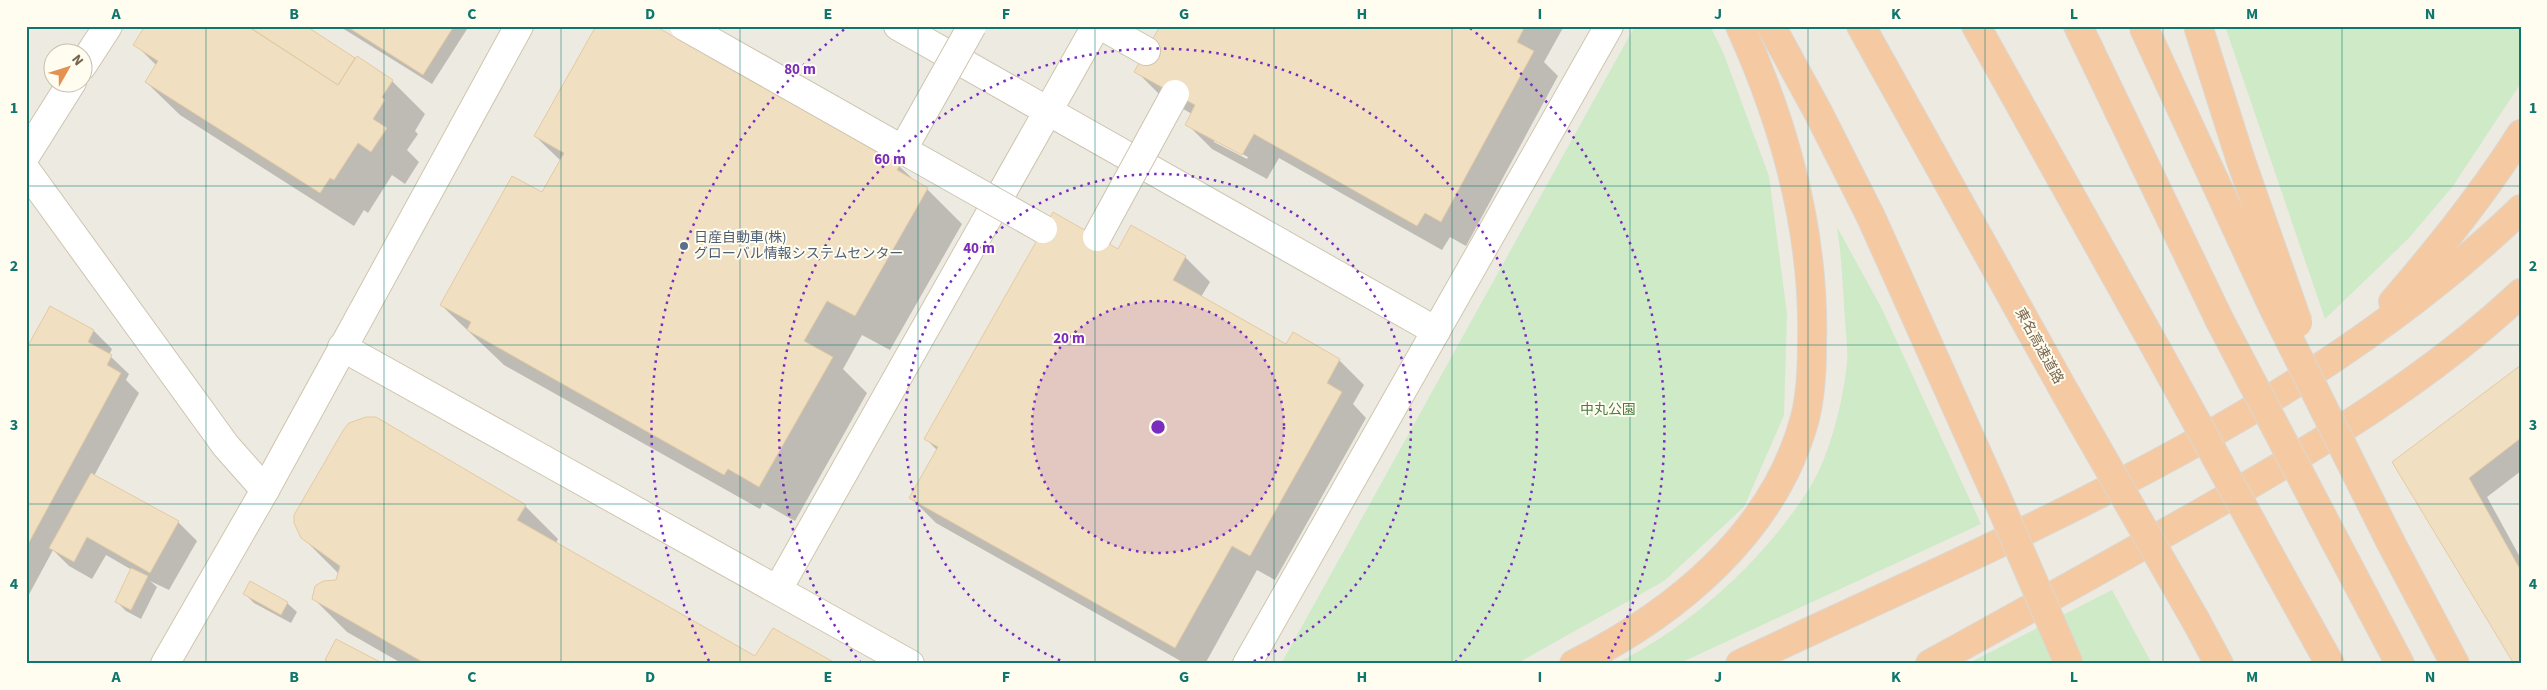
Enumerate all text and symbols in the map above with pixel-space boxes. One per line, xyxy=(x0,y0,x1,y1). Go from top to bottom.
text: A xyxy=(110,3,121,25)
text: B xyxy=(289,3,299,25)
text: C xyxy=(467,3,477,25)
text: D xyxy=(645,3,655,25)
text: E xyxy=(824,3,832,25)
text: F xyxy=(1002,3,1010,25)
text: G xyxy=(1179,3,1189,25)
text: H xyxy=(1357,3,1367,25)
text: I xyxy=(1538,3,1542,25)
text: J xyxy=(1714,3,1722,25)
text: K xyxy=(1891,3,1901,25)
text: L xyxy=(2070,3,2078,25)
text: M xyxy=(2246,3,2258,25)
text: N xyxy=(2425,3,2435,25)
north arrow xyxy=(42,42,92,92)
text: N xyxy=(67,51,88,70)
text: 80 m xyxy=(784,59,816,80)
text: 1 xyxy=(10,97,18,119)
text: 1 xyxy=(2529,97,2537,119)
text: 60 m xyxy=(874,149,906,170)
place label: 日産自動車(株) グローバル情報システムセンター xyxy=(694,228,903,264)
text: 40 m xyxy=(963,238,995,259)
marker: 日産自動車(株) グローバル情報システムセンター xyxy=(678,240,690,252)
text: 2 xyxy=(10,255,18,277)
text: 2 xyxy=(2529,255,2537,277)
street label: 東名高速道路 xyxy=(2010,304,2068,388)
text: 20 m xyxy=(1053,328,1085,349)
park label: 中丸公園 xyxy=(1580,400,1636,420)
text: 3 xyxy=(10,414,18,436)
text: 3 xyxy=(2529,414,2537,436)
centre of rings xyxy=(1149,418,1167,436)
text: 4 xyxy=(10,573,19,595)
text: 4 xyxy=(2529,573,2538,595)
text: A xyxy=(110,666,121,688)
text: B xyxy=(289,666,299,688)
text: C xyxy=(467,666,477,688)
text: D xyxy=(645,666,655,688)
text: E xyxy=(824,666,832,688)
text: F xyxy=(1002,666,1010,688)
text: G xyxy=(1179,666,1189,688)
text: H xyxy=(1357,666,1367,688)
text: I xyxy=(1538,666,1542,688)
text: J xyxy=(1714,666,1722,688)
text: K xyxy=(1891,666,1901,688)
text: L xyxy=(2070,666,2078,688)
text: M xyxy=(2246,666,2258,688)
text: N xyxy=(2425,666,2435,688)

